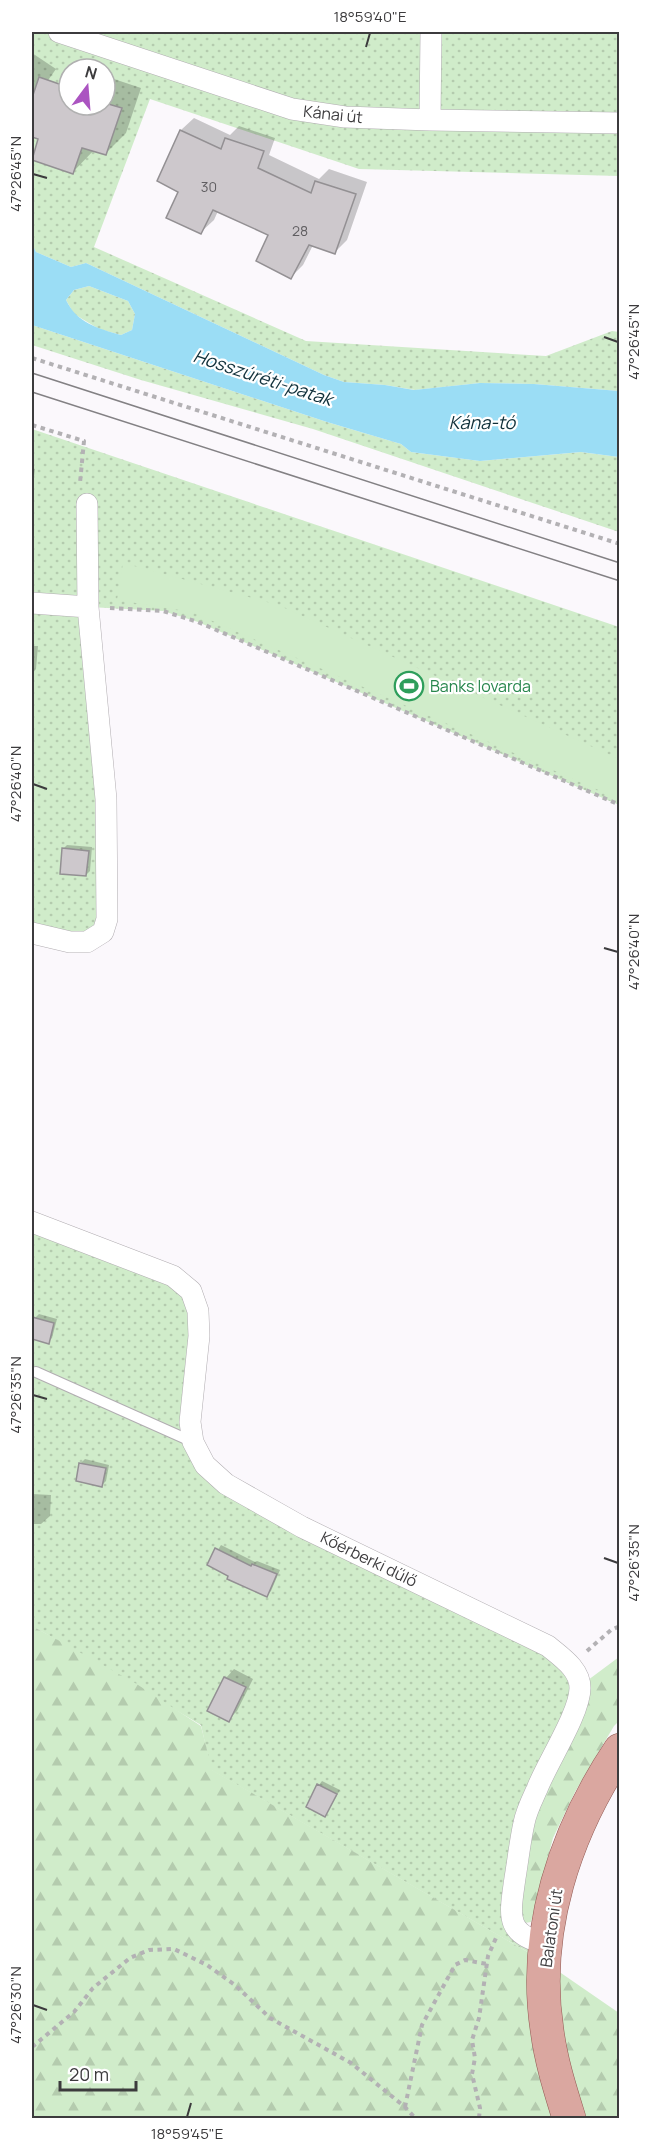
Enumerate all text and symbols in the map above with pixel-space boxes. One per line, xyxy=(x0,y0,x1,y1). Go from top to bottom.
text: 18°59'40"E xyxy=(333,6,407,27)
north arrow xyxy=(57,57,117,117)
text: N xyxy=(83,60,100,85)
street label: Kánai út xyxy=(302,100,364,128)
text: 47°26'45"N xyxy=(5,136,26,212)
house number: 30 xyxy=(201,177,217,196)
house number: 28 xyxy=(292,221,308,240)
text: 47°26'45"N xyxy=(623,304,644,380)
water label: Hosszúréti-patak xyxy=(190,343,338,412)
water label: Kána-tó xyxy=(449,410,517,434)
sports icon: Banks lovarda xyxy=(393,670,425,702)
place label: Banks lovarda xyxy=(430,675,531,697)
text: 47°26'40"N xyxy=(5,746,26,822)
text: 47°26'40"N xyxy=(623,914,644,990)
text: 47°26'35"N xyxy=(5,1356,26,1434)
text: 47°26'35"N xyxy=(623,1524,644,1602)
street label: Kőérberki dűlő xyxy=(317,1526,421,1592)
street label: Balatoni út xyxy=(535,1887,567,1969)
text: 47°26'30"N xyxy=(5,1966,26,2044)
scale bar xyxy=(60,2054,136,2092)
text: 20 m xyxy=(69,2062,109,2086)
text: 18°59'45"E xyxy=(151,2123,223,2144)

